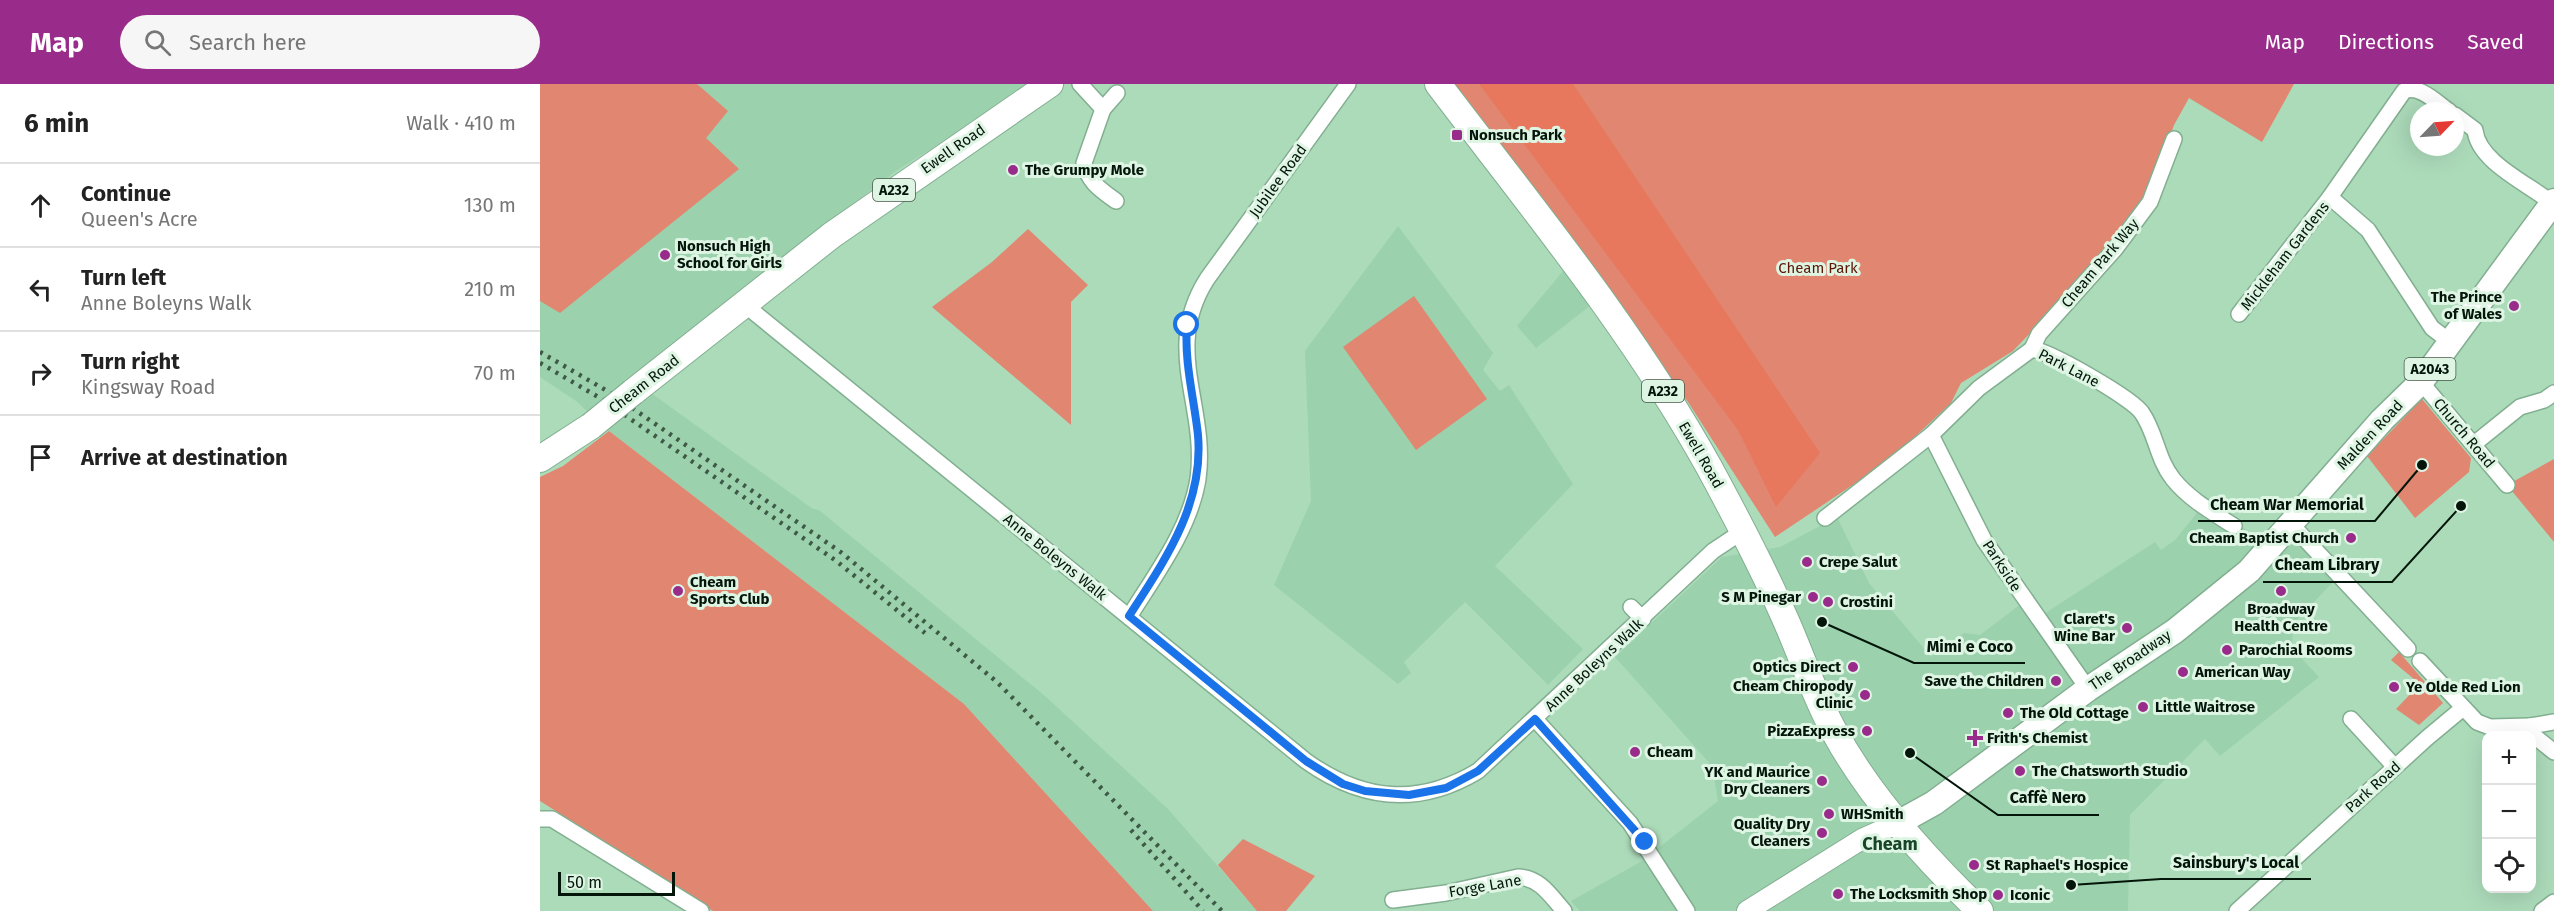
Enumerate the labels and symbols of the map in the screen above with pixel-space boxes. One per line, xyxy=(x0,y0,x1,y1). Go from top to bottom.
north arrow xyxy=(2410,102,2464,156)
street label: Ewell Road xyxy=(917,120,989,178)
place label: Nonsuch Park xyxy=(1469,126,1563,144)
marker: Nonsuch Park xyxy=(1450,128,1464,142)
street label: Jubilee Road xyxy=(1246,141,1310,221)
place label: The Grumpy Mole xyxy=(1025,161,1144,179)
marker: The Grumpy Mole xyxy=(1006,163,1020,177)
road number: A232 xyxy=(873,179,915,201)
street label: Mickleham Gardens xyxy=(2237,198,2333,314)
street label: Cheam Park Way xyxy=(2057,214,2143,311)
place label: Nonsuch High School for Girls xyxy=(677,237,782,272)
marker: Nonsuch High School for Girls xyxy=(658,248,672,262)
park label: Cheam Park xyxy=(1778,259,1858,277)
place label: The Prince of Wales xyxy=(2431,288,2502,323)
marker: The Prince of Wales xyxy=(2507,299,2521,313)
route start xyxy=(1173,311,1199,337)
street label: Park Lane xyxy=(2036,345,2102,391)
street label: Cheam Road xyxy=(605,351,683,417)
road number: A2043 xyxy=(2404,358,2456,380)
road number: A232 xyxy=(1642,380,1684,402)
street label: Church Road xyxy=(2430,394,2498,472)
street label: Malden Road xyxy=(2333,396,2407,474)
street label: Ewell Road xyxy=(1675,418,1727,492)
callout: Cheam War Memorial xyxy=(2198,487,2375,521)
text: Cheam War Memorial xyxy=(2210,495,2364,514)
street label: Anne Boleyns Walk xyxy=(1000,510,1111,604)
place label: Cheam Baptist Church xyxy=(2189,529,2339,547)
marker: Cheam Baptist Church xyxy=(2344,531,2358,545)
street label: Parkside xyxy=(1979,537,2025,595)
callout: Cheam Library xyxy=(2263,548,2392,582)
place label: Crepe Salut xyxy=(1819,553,1898,571)
marker: Crepe Salut xyxy=(1800,555,1814,569)
text: Cheam Library xyxy=(2275,555,2380,574)
place label: Cheam Sports Club xyxy=(690,573,769,608)
marker: Cheam Sports Club xyxy=(671,584,685,598)
marker: Broadway Health Centre xyxy=(2274,584,2288,598)
place label: S M Pinegar xyxy=(1721,588,1802,606)
marker: S M Pinegar xyxy=(1806,590,1820,604)
place label: Crostini xyxy=(1840,593,1893,611)
marker: Crostini xyxy=(1821,595,1835,609)
place label: Broadway Health Centre xyxy=(2234,600,2328,635)
place label: Claret's Wine Bar xyxy=(2054,610,2116,645)
street label: Anne Boleyns Walk xyxy=(1541,615,1647,715)
marker: Claret's Wine Bar xyxy=(2120,621,2134,635)
street label: The Broadway xyxy=(2086,626,2175,694)
callout: Mimi e Coco xyxy=(1914,629,2025,663)
text: Mimi e Coco xyxy=(1927,637,2013,656)
place label: Parochial Rooms xyxy=(2239,641,2352,659)
marker: Parochial Rooms xyxy=(2220,643,2234,657)
place label: Optics Direct xyxy=(1753,658,1841,676)
marker: Optics Direct xyxy=(1846,660,1860,674)
place label: American Way xyxy=(2194,663,2291,681)
marker: American Way xyxy=(2176,665,2190,679)
place label: Save the Children xyxy=(1924,672,2044,690)
marker: Save the Children xyxy=(2049,674,2063,688)
place label: Cheam Chiropody Clinic xyxy=(1733,677,1854,712)
place label: Ye Olde Red Lion xyxy=(2405,678,2521,696)
marker: Ye Olde Red Lion xyxy=(2387,680,2401,694)
marker: Cheam Chiropody Clinic xyxy=(1858,688,1872,702)
place label: Little Waitrose xyxy=(2155,698,2255,716)
marker: Little Waitrose xyxy=(2136,700,2150,714)
place label: The Old Cottage xyxy=(2020,704,2129,722)
marker: The Old Cottage xyxy=(2001,706,2015,720)
place label: PizzaExpress xyxy=(1767,722,1855,740)
marker: PizzaExpress xyxy=(1860,724,1874,738)
place label: Frith's Chemist xyxy=(1987,729,2088,747)
marker: Frith's Chemist xyxy=(1968,731,1982,745)
place label: Cheam xyxy=(1647,743,1693,761)
marker: Cheam xyxy=(1628,745,1642,759)
street label: Park Road xyxy=(2342,758,2404,816)
place label: The Chatsworth Studio xyxy=(2032,762,2188,780)
place label: YK and Maurice Dry Cleaners xyxy=(1704,763,1810,798)
marker: The Chatsworth Studio xyxy=(2013,764,2027,778)
marker: YK and Maurice Dry Cleaners xyxy=(1815,774,1829,788)
callout: Caffè Nero xyxy=(1998,781,2099,815)
text: Caffè Nero xyxy=(2010,788,2086,807)
place label: WHSmith xyxy=(1841,805,1904,823)
marker: WHSmith xyxy=(1822,807,1836,821)
place label: Quality Dry Cleaners xyxy=(1734,815,1810,850)
marker: Quality Dry Cleaners xyxy=(1815,826,1829,840)
route end xyxy=(1631,828,1657,854)
district label: Cheam xyxy=(1862,833,1918,855)
callout: Sainsbury's Local xyxy=(2161,845,2311,879)
text: Sainsbury's Local xyxy=(2173,853,2299,872)
place label: St Raphael's Hospice xyxy=(1986,856,2128,874)
marker: St Raphael's Hospice xyxy=(1967,858,1981,872)
scale bar xyxy=(558,869,675,896)
street label: Forge Lane xyxy=(1447,871,1523,901)
place label: The Locksmith Shop xyxy=(1850,885,1987,903)
place label: Iconic xyxy=(2010,886,2051,904)
marker: The Locksmith Shop xyxy=(1831,887,1845,901)
marker: Iconic xyxy=(1991,888,2005,902)

